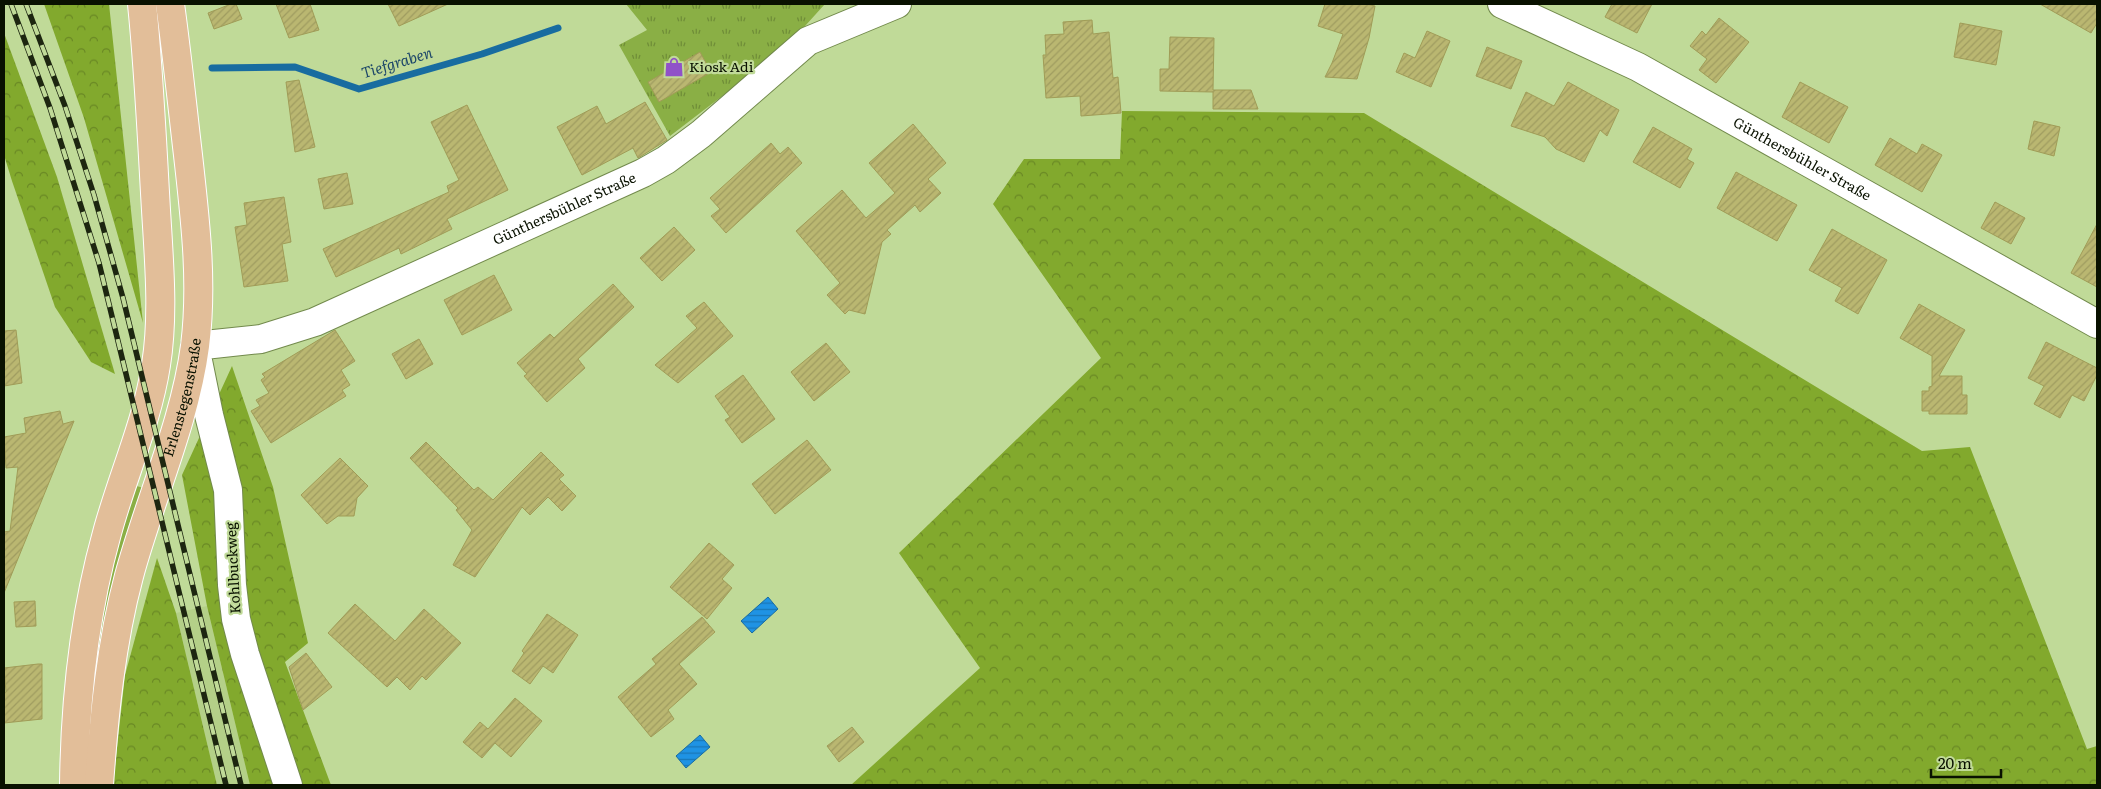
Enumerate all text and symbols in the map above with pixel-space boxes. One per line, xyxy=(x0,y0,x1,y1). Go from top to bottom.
water label: Tiefgraben xyxy=(358,40,435,83)
shop icon: Kiosk Adi xyxy=(663,56,685,78)
place label: Kiosk Adi xyxy=(689,56,754,76)
street label: Günthersbühler Straße xyxy=(1730,111,1875,205)
street label: Günthersbühler Straße xyxy=(489,167,639,249)
street label: Erlenstegenstraße xyxy=(157,337,205,459)
street label: Kohlbuckweg xyxy=(220,522,244,614)
scale bar xyxy=(1931,746,2001,778)
text: 20 m xyxy=(1938,751,1972,774)

